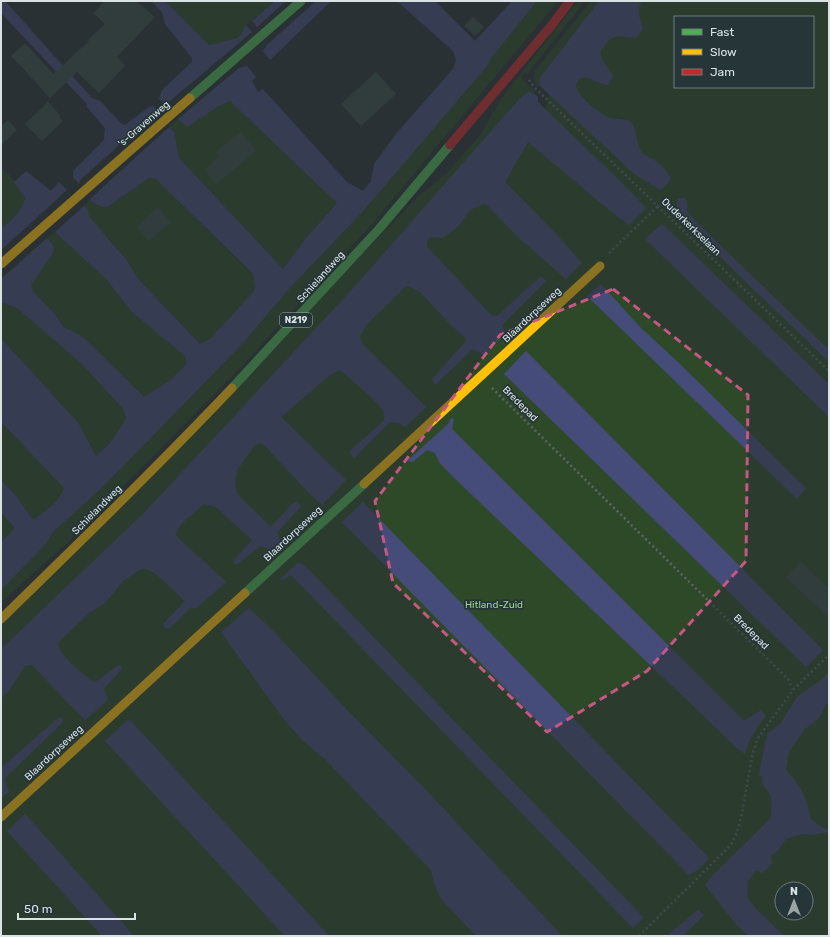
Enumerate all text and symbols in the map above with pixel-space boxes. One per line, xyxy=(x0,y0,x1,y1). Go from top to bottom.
legend xyxy=(674,16,814,88)
text: Fast xyxy=(710,25,734,39)
text: Slow xyxy=(710,45,737,59)
text: Jam xyxy=(710,65,735,79)
street label: 's-Gravenweg xyxy=(116,98,172,150)
street label: Ouderkerkselaan xyxy=(659,196,723,258)
street label: Schielandweg xyxy=(295,249,347,305)
street label: Blaardorpseweg xyxy=(500,285,564,345)
road number: N219 xyxy=(280,313,312,327)
street label: Bredepad xyxy=(500,384,540,424)
street label: Schielandweg xyxy=(70,483,124,537)
street label: Blaardorpseweg xyxy=(261,504,325,564)
park label: Hitland-Zuid xyxy=(465,599,523,611)
street label: Bredepad xyxy=(731,612,771,652)
street label: Blaardorpseweg xyxy=(22,723,86,783)
north arrow xyxy=(774,881,814,921)
text: N xyxy=(790,885,798,898)
scale bar xyxy=(18,895,135,921)
text: 50 m xyxy=(24,902,52,916)

